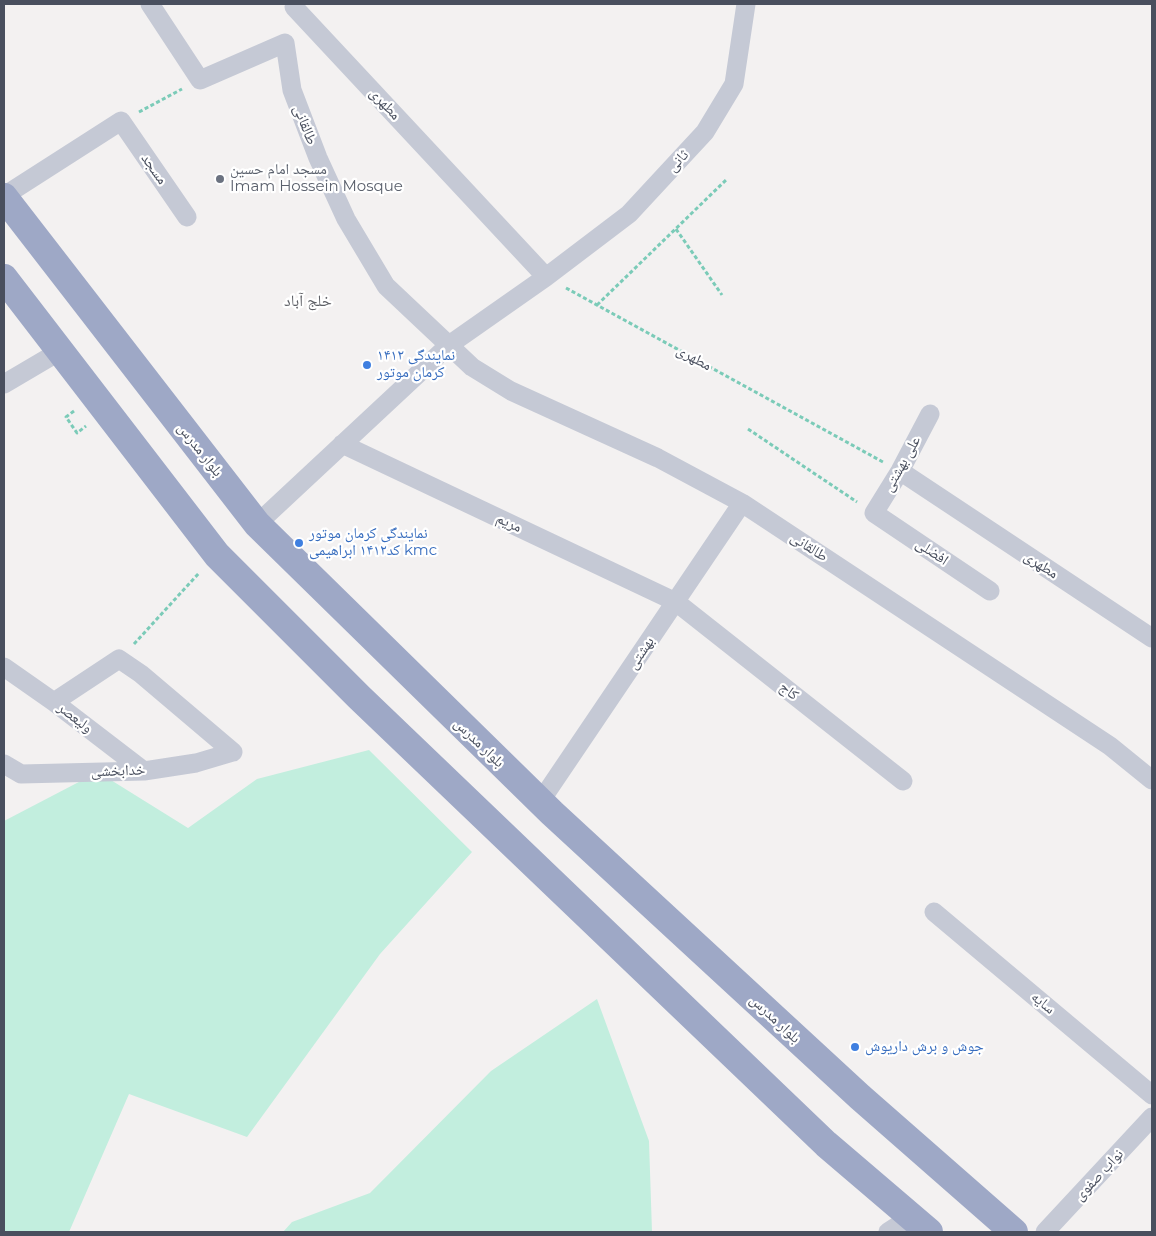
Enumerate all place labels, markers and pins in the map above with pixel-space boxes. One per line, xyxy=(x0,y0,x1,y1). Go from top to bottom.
place label: مسجد امام حسین Imam Hossein Mosque xyxy=(230,161,403,196)
marker: مسجد امام حسین Imam Hossein Mosque xyxy=(214,173,226,185)
place label: نمایندگی ۱۴۱۲ کرمان موتور xyxy=(377,347,455,382)
marker: نمایندگی ۱۴۱۲ کرمان موتور xyxy=(361,359,373,371)
place label: نمایندگی کرمان موتور کد۱۴۱۲ ابراهیمی kmc xyxy=(309,525,437,560)
marker: نمایندگی کرمان موتور کد۱۴۱۲ ابراهیمی kmc xyxy=(293,537,305,549)
place label: جوش و برش داریوش xyxy=(865,1038,984,1056)
marker: جوش و برش داریوش xyxy=(849,1041,861,1053)

